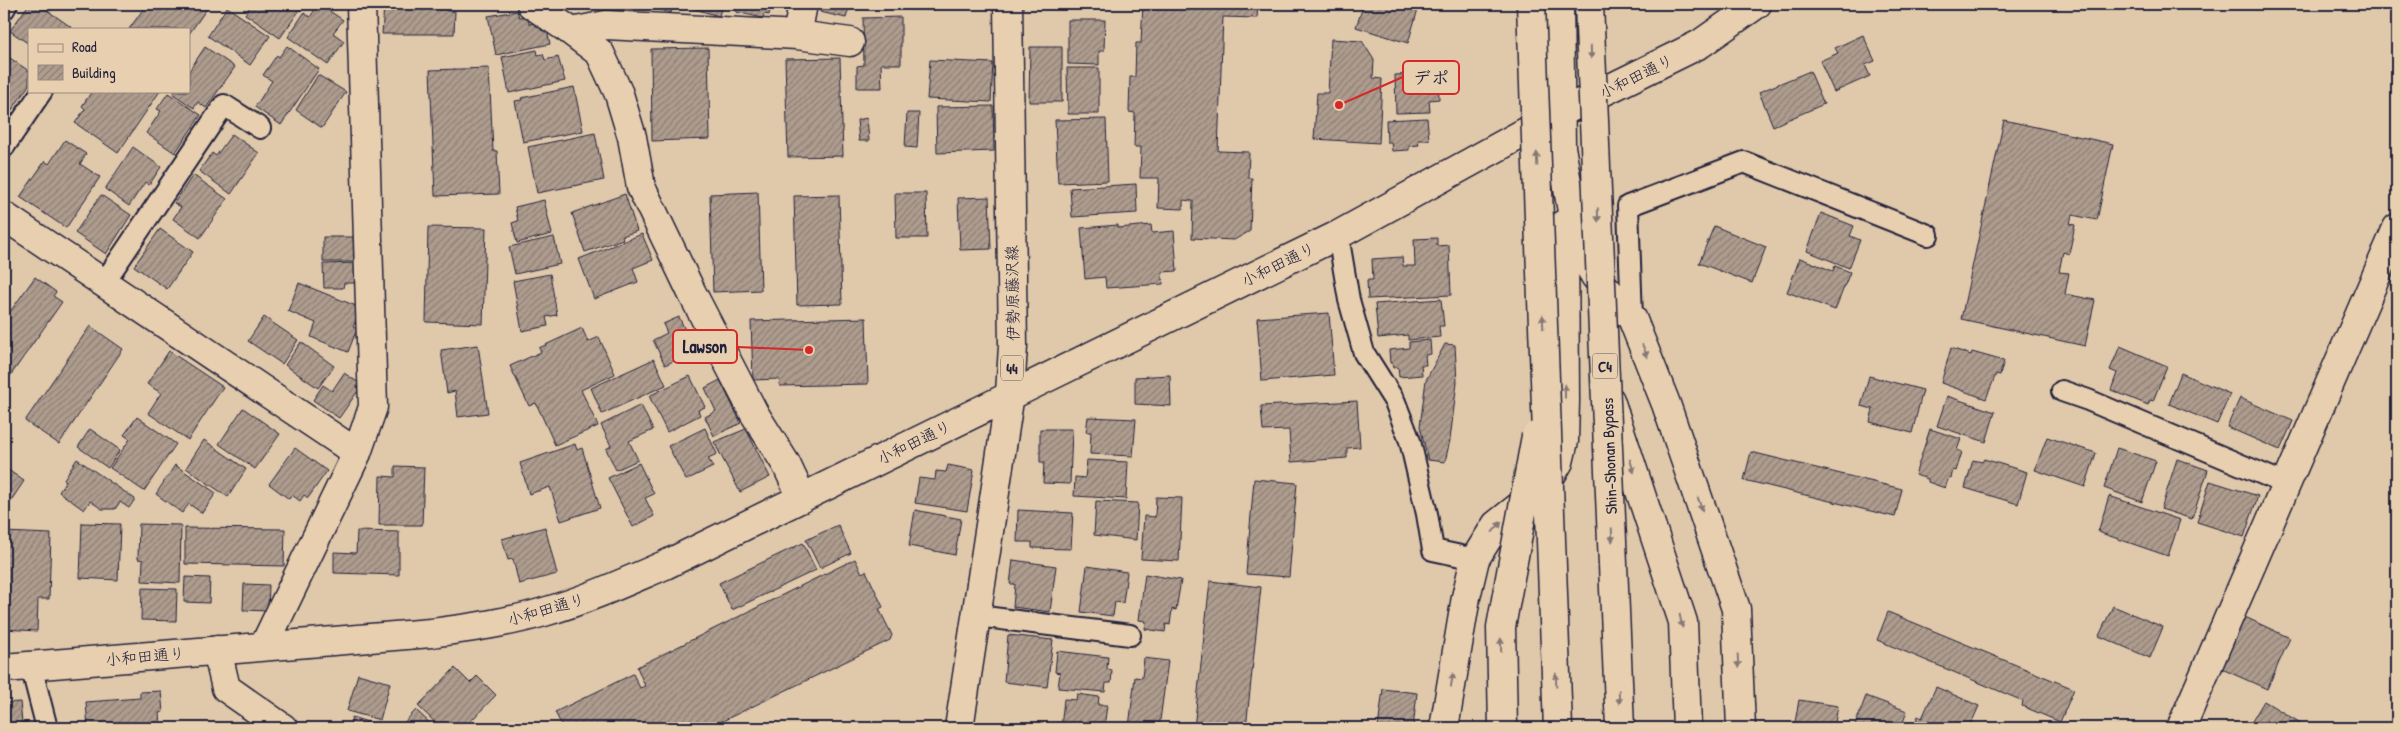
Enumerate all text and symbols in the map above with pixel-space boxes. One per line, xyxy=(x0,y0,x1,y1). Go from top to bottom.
legend xyxy=(28,28,190,92)
text: Road xyxy=(72,36,97,57)
one-way arrow xyxy=(1588,45,1596,61)
street label: 小和田通り xyxy=(1595,49,1677,103)
callout: デポ xyxy=(1403,61,1459,94)
text: Building xyxy=(72,62,116,83)
text: デポ xyxy=(1413,65,1449,90)
one-way arrow xyxy=(1532,151,1540,167)
one-way arrow xyxy=(1594,207,1602,223)
street label: 小和田通り xyxy=(1237,237,1319,291)
street label: 伊勢原藤沢線 xyxy=(1000,245,1024,341)
one-way arrow xyxy=(1538,314,1546,330)
callout: Lawson xyxy=(673,330,737,363)
text: Lawson xyxy=(683,334,727,359)
one-way arrow xyxy=(1641,344,1649,359)
road number: C4 xyxy=(1592,354,1618,378)
road number: 44 xyxy=(1001,356,1023,380)
one-way arrow xyxy=(1561,383,1569,399)
street label: Shin-Shonan Bypass xyxy=(1596,397,1622,515)
street label: 小和田通り xyxy=(873,415,955,469)
one-way arrow xyxy=(1628,459,1636,474)
one-way arrow xyxy=(1696,497,1704,512)
one-way arrow xyxy=(1491,521,1503,533)
one-way arrow xyxy=(1608,527,1616,543)
street label: 小和田通り xyxy=(505,587,587,631)
one-way arrow xyxy=(1678,613,1686,629)
one-way arrow xyxy=(1497,636,1505,652)
street label: 小和田通り xyxy=(104,642,186,670)
one-way arrow xyxy=(1734,653,1742,669)
one-way arrow xyxy=(1552,671,1560,687)
one-way arrow xyxy=(1449,672,1457,688)
one-way arrow xyxy=(1615,689,1623,705)

